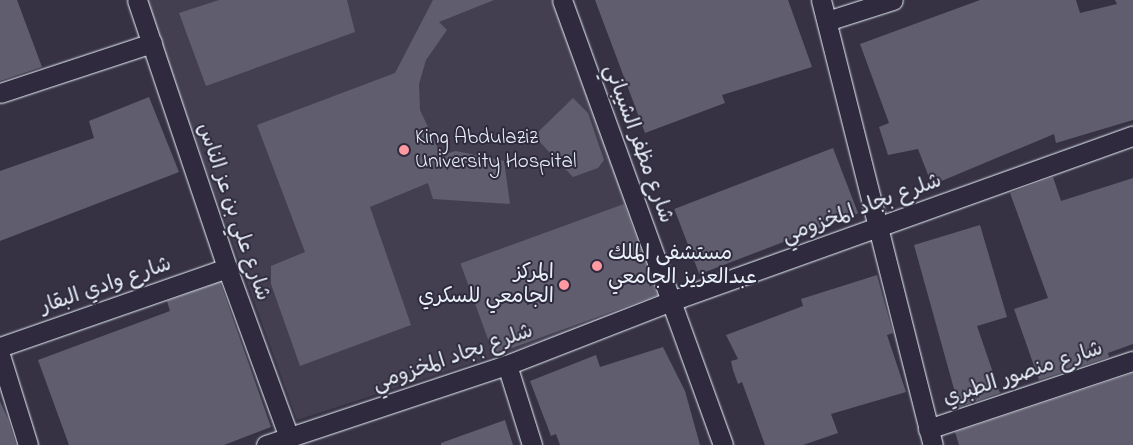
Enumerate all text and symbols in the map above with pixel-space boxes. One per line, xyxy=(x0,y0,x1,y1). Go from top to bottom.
street label: شارع مظفر الشيباني xyxy=(598,61,678,227)
street label: شارع علي بن عز الناس xyxy=(191,120,275,304)
place label: King Abdulaziz University Hospital xyxy=(415,125,576,175)
marker: King Abdulaziz University Hospital xyxy=(397,143,411,157)
street label: شلرع بجاد المخزومي xyxy=(779,168,945,250)
place label: مستشفى الملك عبدالعزيز الجامعي xyxy=(608,241,757,291)
street label: شارع وادي البقار xyxy=(37,252,175,320)
marker: مستشفى الملك عبدالعزيز الجامعي xyxy=(590,259,604,273)
place label: المركز الجامعي للسكري xyxy=(418,260,554,310)
marker: المركز الجامعي للسكري xyxy=(558,279,570,291)
street label: شلرع بجاد المخزومي xyxy=(369,319,537,397)
street label: شارع منصور الطبري xyxy=(940,336,1106,412)

